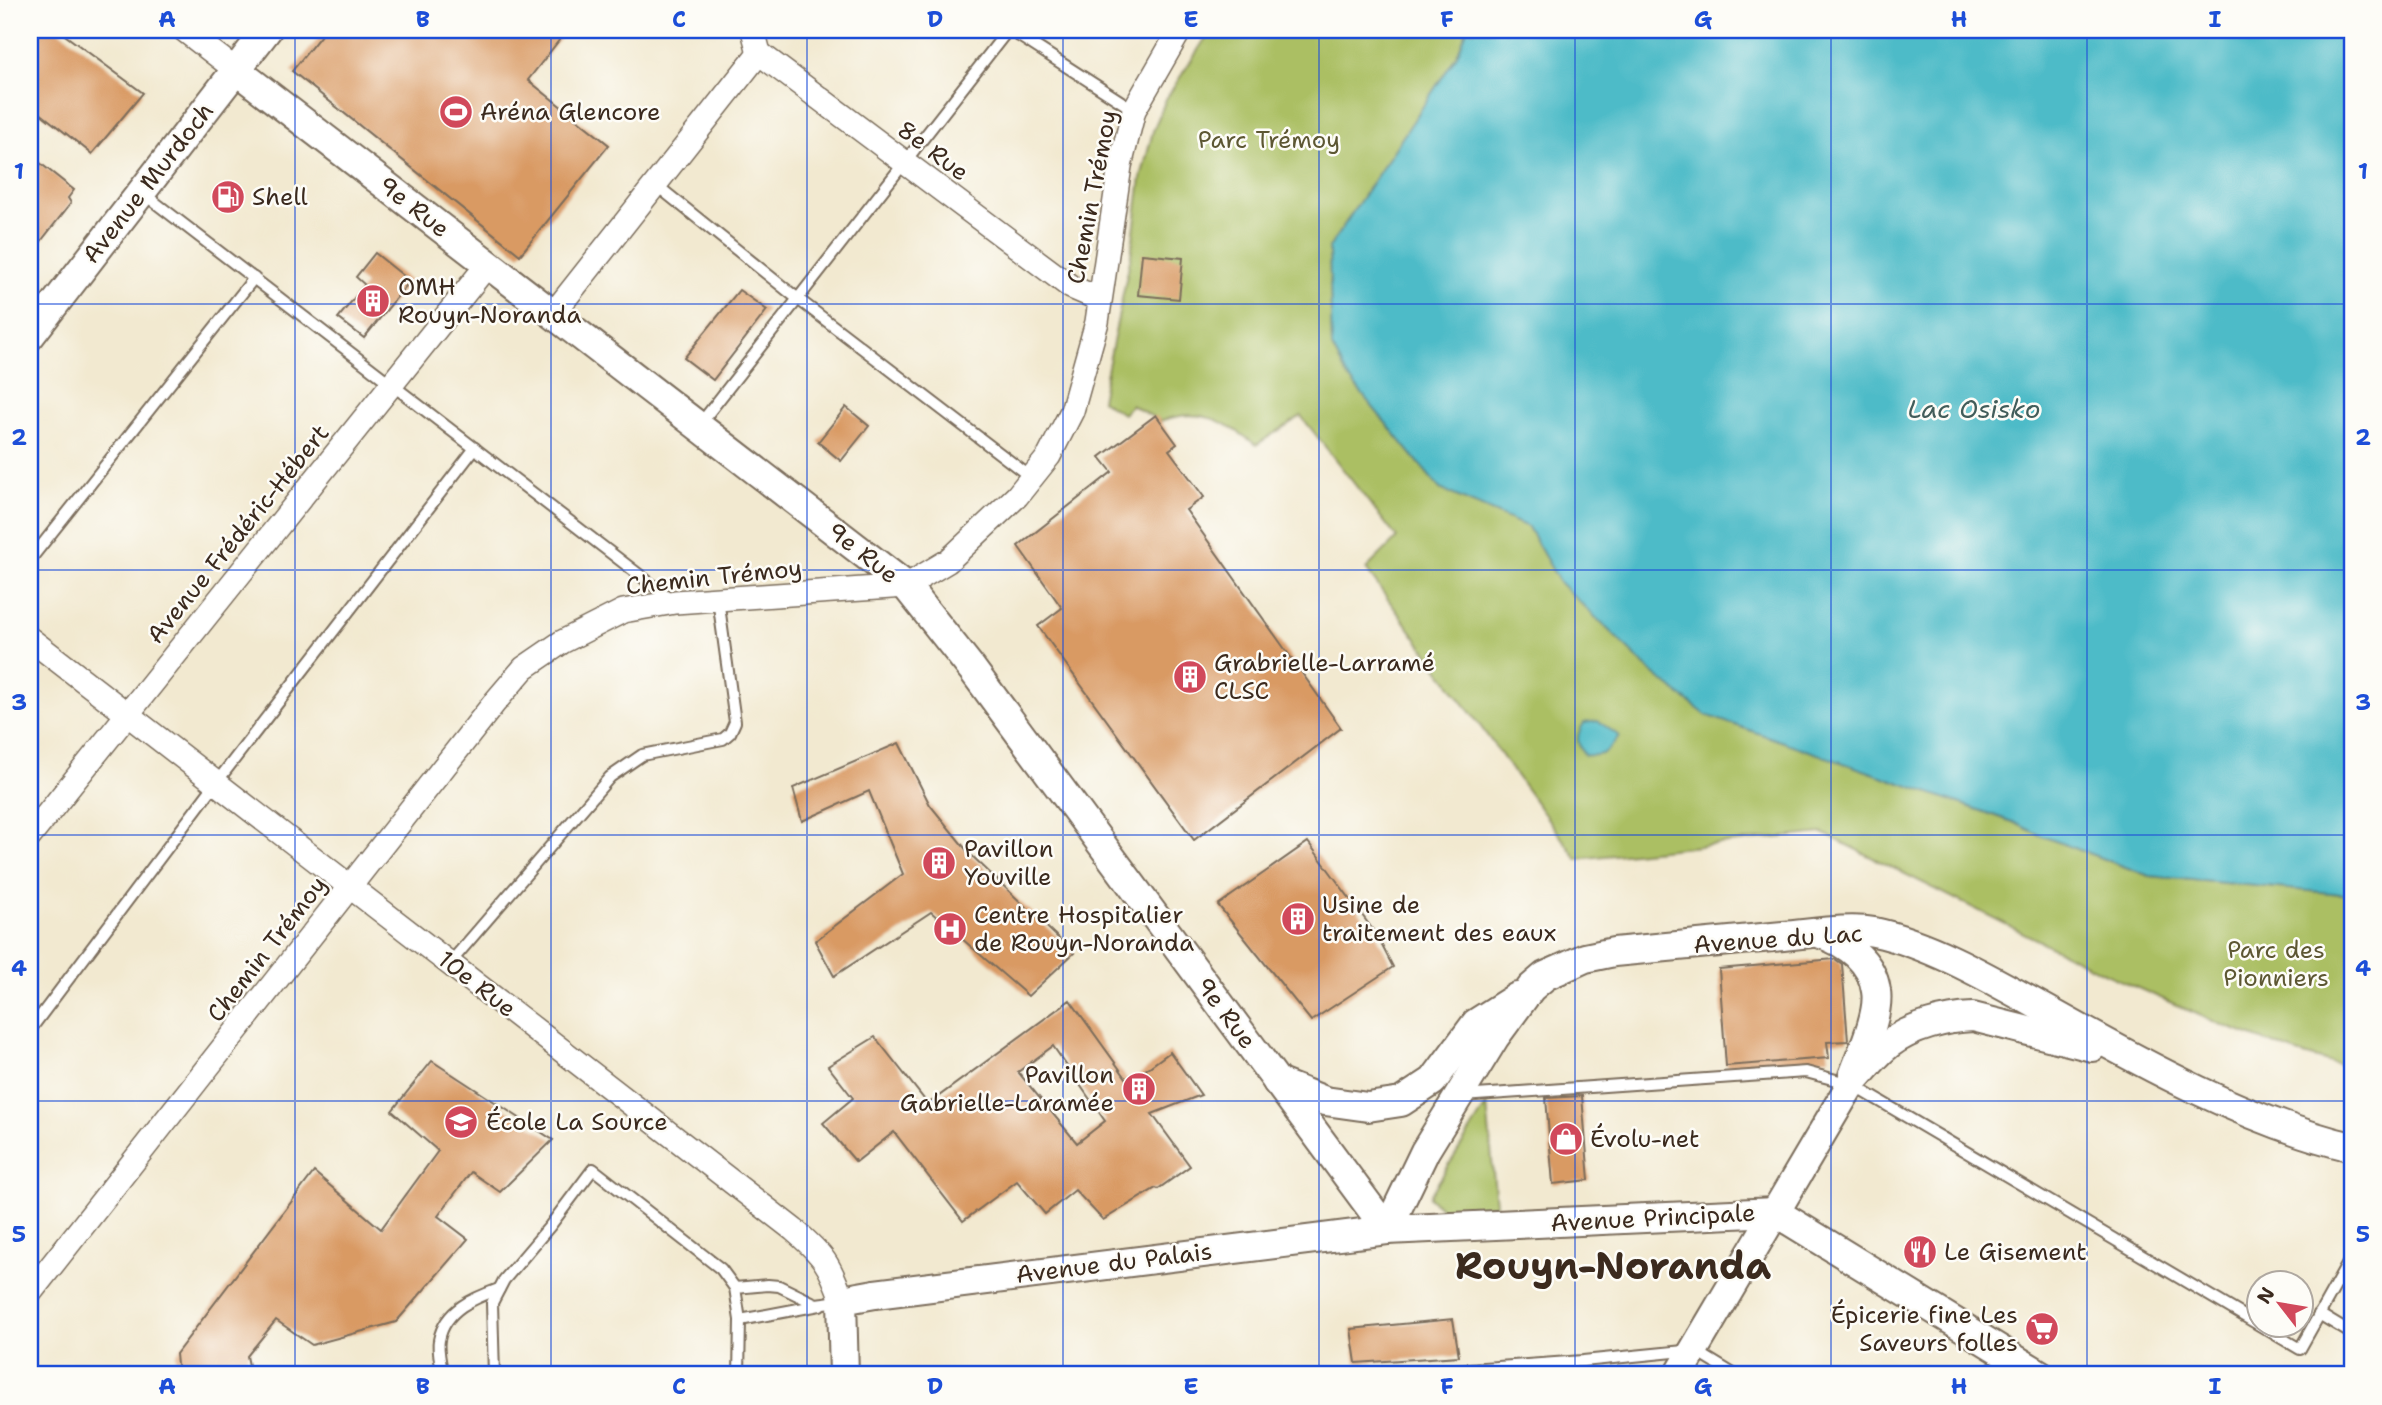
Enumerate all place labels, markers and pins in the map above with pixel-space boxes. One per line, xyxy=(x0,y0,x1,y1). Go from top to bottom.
sports icon: Aréna Glencore xyxy=(437,93,475,131)
place label: Aréna Glencore xyxy=(480,96,661,128)
fuel station icon: Shell xyxy=(209,178,247,216)
place label: Shell xyxy=(252,181,309,213)
place label: OMH Rouyn-Noranda xyxy=(398,271,581,331)
building icon: OMH Rouyn-Noranda xyxy=(354,282,392,320)
place label: Grabrielle-Larramé CLSC xyxy=(1214,647,1435,707)
building icon: Grabrielle-Larramé CLSC xyxy=(1171,658,1209,696)
place label: Pavillon Youville xyxy=(964,833,1053,893)
building icon: Pavillon Youville xyxy=(920,844,958,882)
place label: Usine de traitement des eaux xyxy=(1322,889,1556,949)
place label: Centre Hospitalier de Rouyn-Noranda xyxy=(974,899,1194,959)
building icon: Usine de traitement des eaux xyxy=(1279,900,1317,938)
hospital icon: Centre Hospitalier de Rouyn-Noranda xyxy=(931,910,969,948)
place label: Pavillon Gabrielle-Laramée xyxy=(900,1059,1114,1119)
building icon: Pavillon Gabrielle-Laramée xyxy=(1120,1070,1158,1108)
school or university icon: École La Source xyxy=(442,1103,480,1141)
place label: École La Source xyxy=(486,1106,668,1138)
shop icon: Évolu-net xyxy=(1547,1120,1585,1158)
place label: Évolu-net xyxy=(1590,1123,1700,1155)
restaurant icon: Le Gisement xyxy=(1901,1233,1939,1271)
place label: Le Gisement xyxy=(1944,1236,2087,1268)
place label: Épicerie fine Les Saveurs folles xyxy=(1831,1299,2018,1359)
supermarket icon: Épicerie fine Les Saveurs folles xyxy=(2023,1310,2061,1348)

